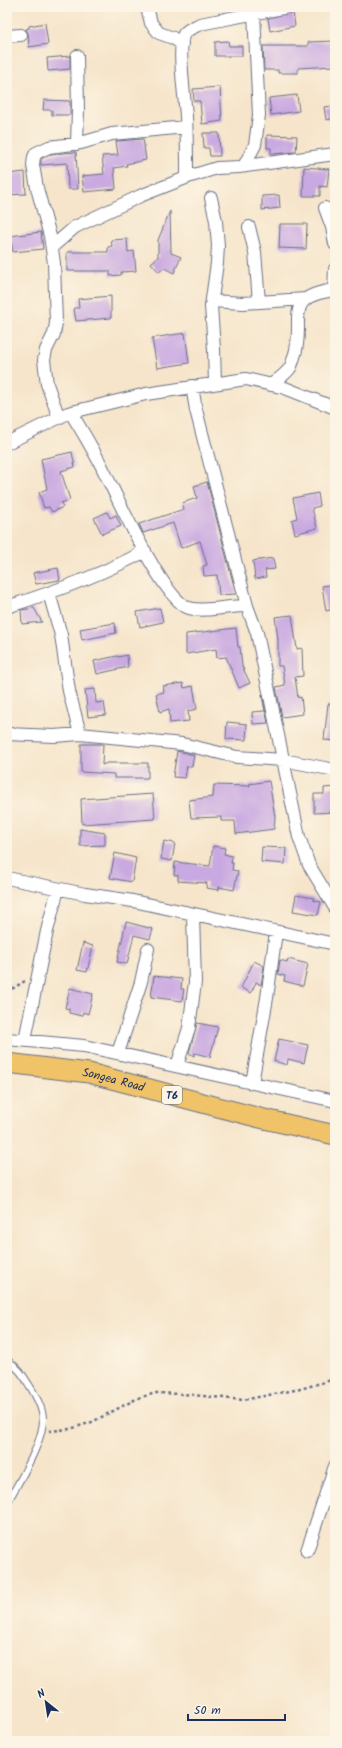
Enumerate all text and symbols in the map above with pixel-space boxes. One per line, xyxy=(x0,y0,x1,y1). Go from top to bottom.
street label: Songea Road xyxy=(81,1063,148,1098)
road number: T6 xyxy=(162,1086,182,1104)
north arrow xyxy=(26,1682,66,1722)
text: N xyxy=(34,1685,49,1704)
scale bar xyxy=(188,1696,285,1722)
text: 50 m xyxy=(194,1701,221,1720)

